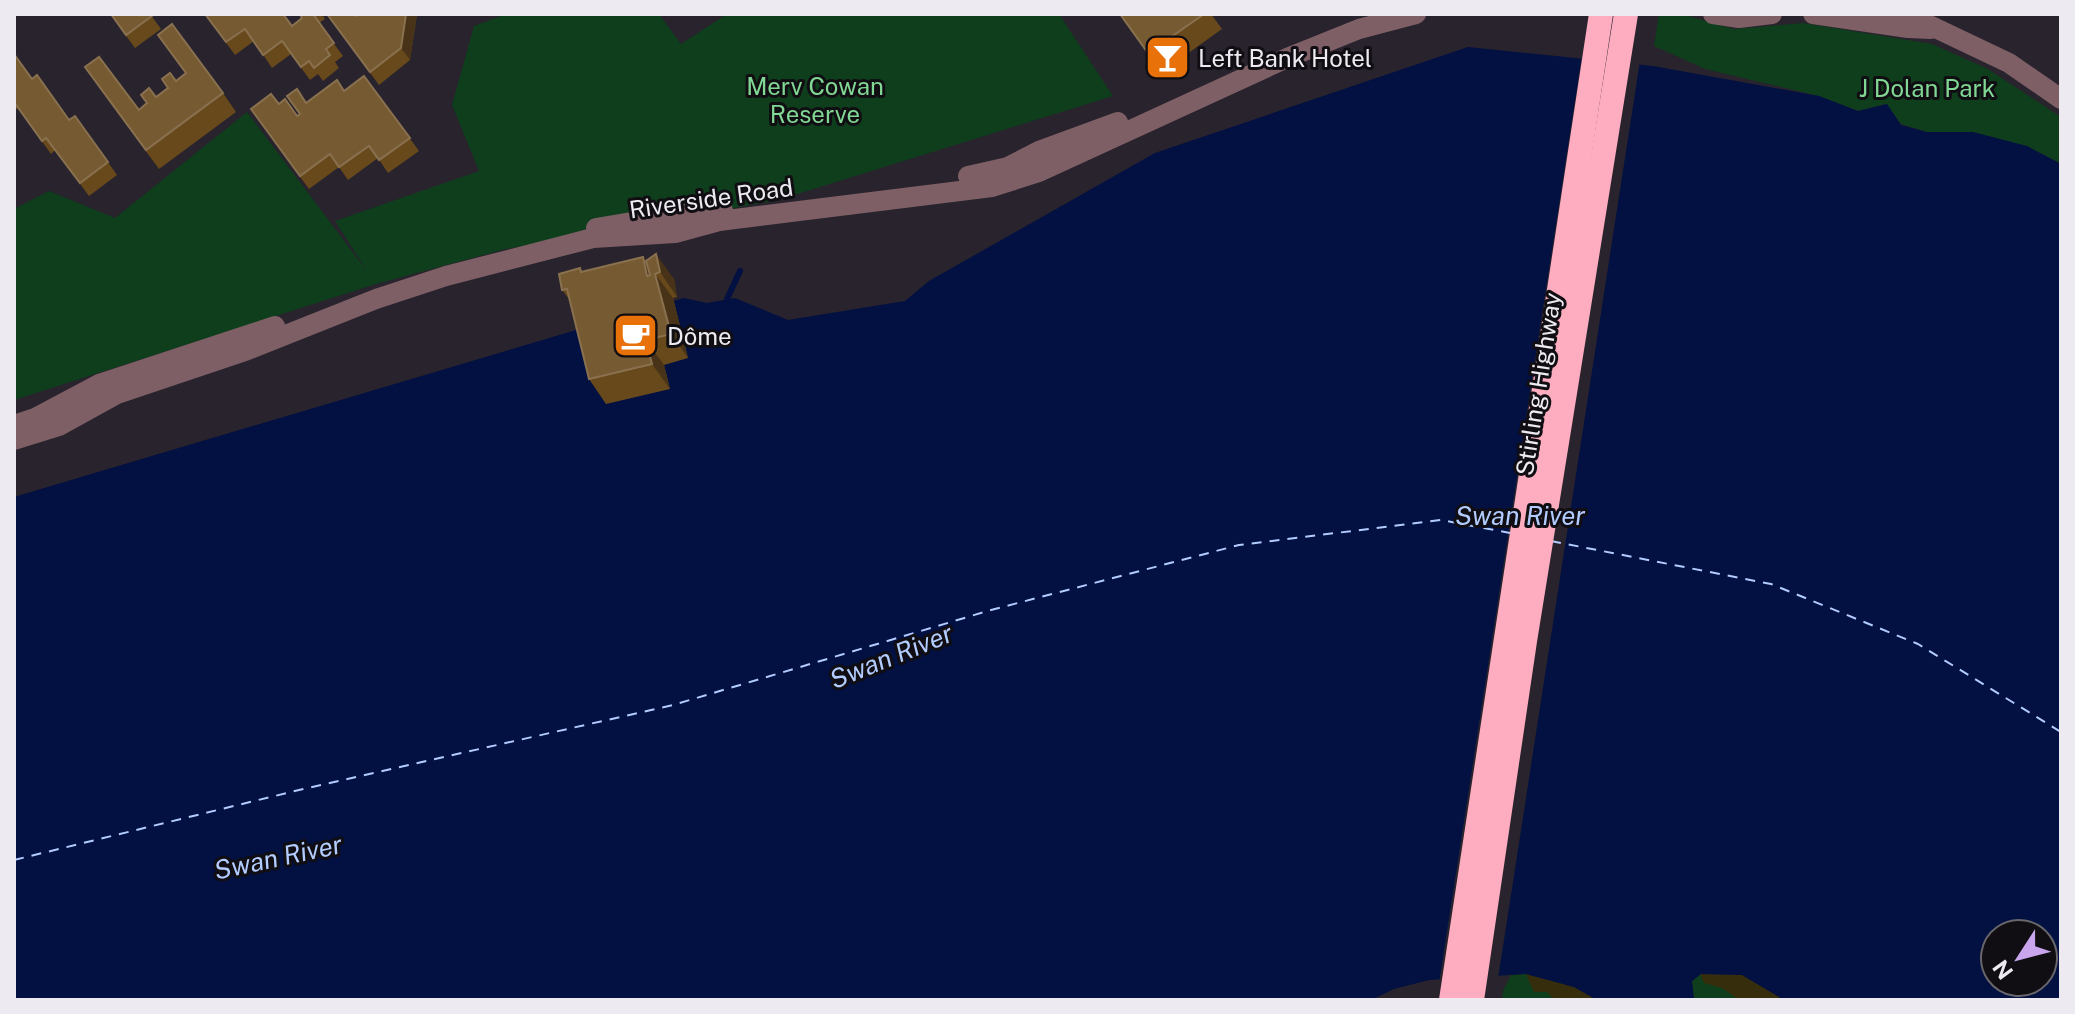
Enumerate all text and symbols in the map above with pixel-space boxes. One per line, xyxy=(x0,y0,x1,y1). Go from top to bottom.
bar icon: Left Bank Hotel xyxy=(1143,34,1191,82)
place label: Left Bank Hotel xyxy=(1198,44,1372,72)
park label: Merv Cowan Reserve xyxy=(746,72,884,128)
park label: J Dolan Park xyxy=(1859,74,1995,102)
street label: Riverside Road xyxy=(627,173,795,223)
street label: Stirling Highway xyxy=(1510,290,1566,478)
cafe icon: Dôme xyxy=(612,312,660,360)
place label: Dôme xyxy=(667,322,732,350)
water label: Swan River xyxy=(1455,500,1585,531)
water label: Swan River xyxy=(825,617,957,695)
water label: Swan River xyxy=(211,828,345,886)
north arrow xyxy=(1979,918,2059,998)
text: N xyxy=(1987,955,2018,984)

